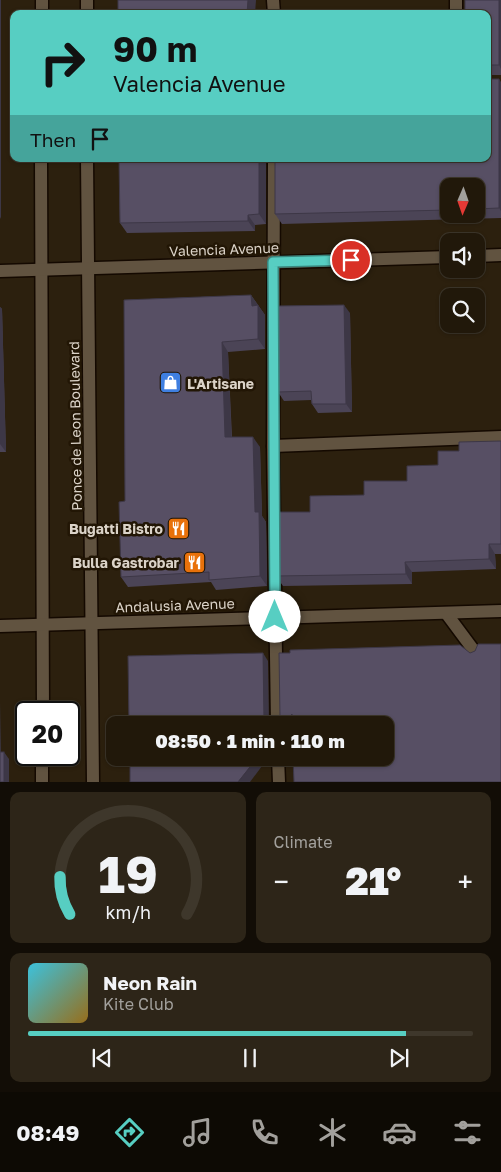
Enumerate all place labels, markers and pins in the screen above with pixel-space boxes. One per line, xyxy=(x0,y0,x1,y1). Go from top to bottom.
pin xyxy=(330,239,372,281)
shop icon: L'Artisane xyxy=(159,371,183,395)
place label: L'Artisane xyxy=(187,375,254,392)
restaurant icon: Bugatti Bistro xyxy=(167,516,191,540)
place label: Bugatti Bistro xyxy=(69,520,163,537)
restaurant icon: Bulla Gastrobar xyxy=(183,550,207,574)
place label: Bulla Gastrobar xyxy=(72,554,180,571)

